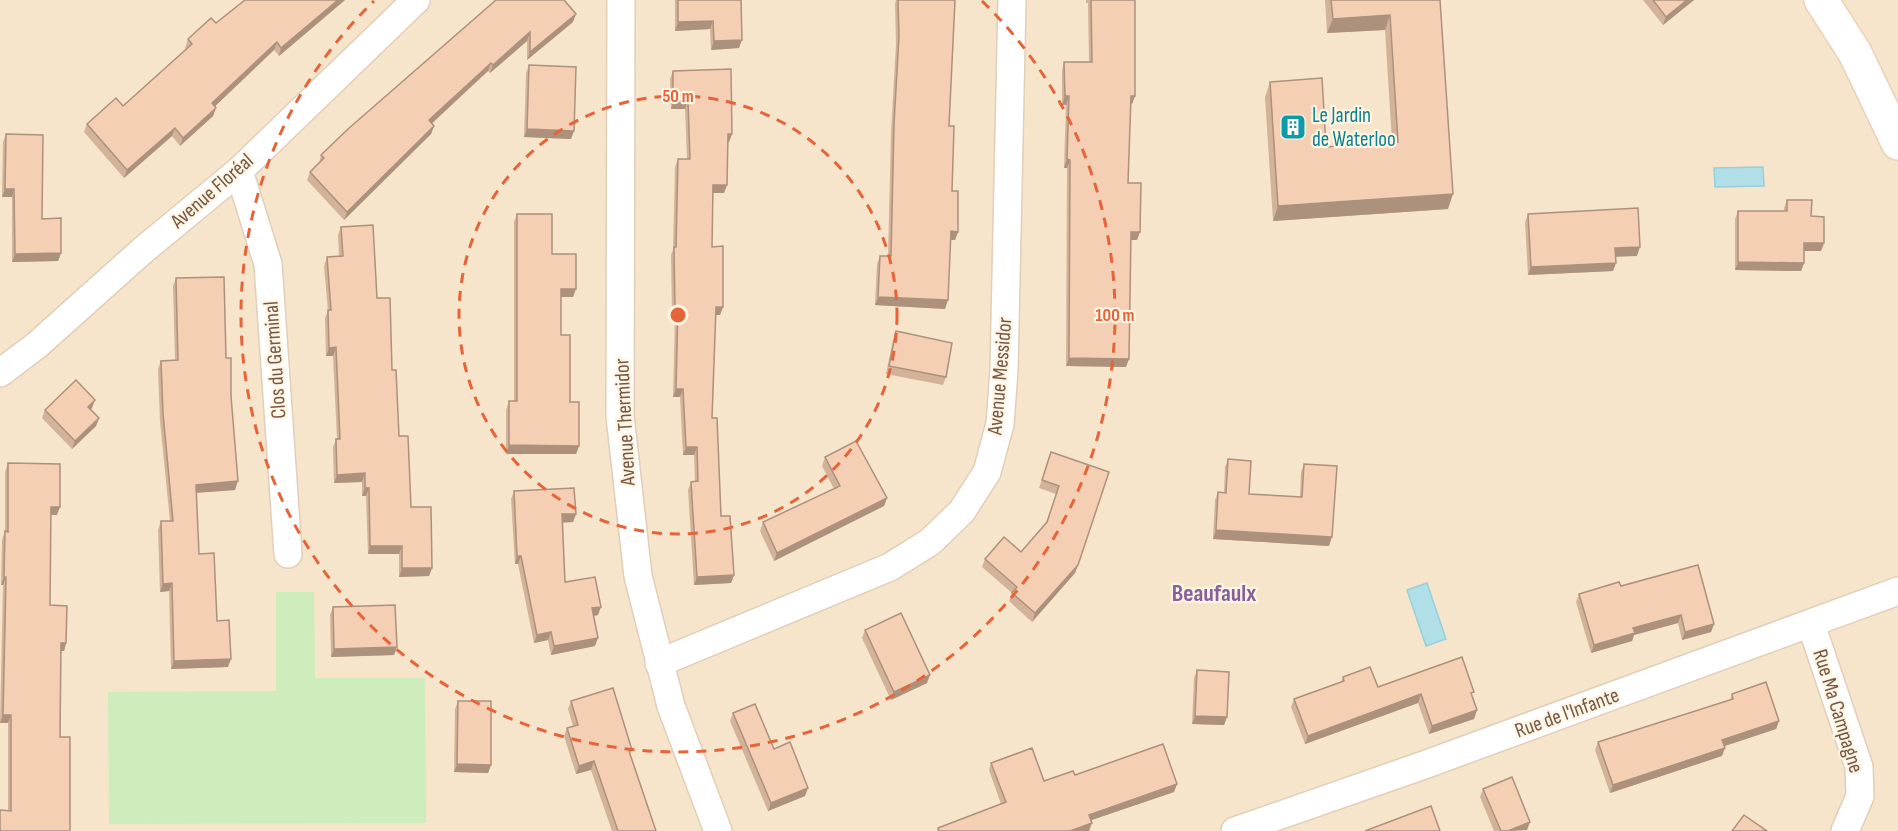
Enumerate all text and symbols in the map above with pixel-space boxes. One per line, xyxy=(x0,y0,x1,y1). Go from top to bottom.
text: 50 m xyxy=(662,86,694,107)
place label: Le Jardin de Waterloo xyxy=(1312,103,1396,152)
building icon: Le Jardin de Waterloo xyxy=(1278,112,1308,142)
street label: Avenue Floréal xyxy=(165,148,258,234)
street label: Clos du Germinal xyxy=(258,300,292,420)
centre of rings xyxy=(668,305,688,325)
text: 100 m xyxy=(1096,305,1135,326)
street label: Avenue Messidor xyxy=(982,316,1018,437)
street label: Avenue Thermidor xyxy=(609,358,641,487)
district label: Beaufaulx xyxy=(1172,579,1256,608)
street label: Rue Ma Campagne xyxy=(1807,646,1869,776)
street label: Rue de l'Infante xyxy=(1512,683,1622,743)

